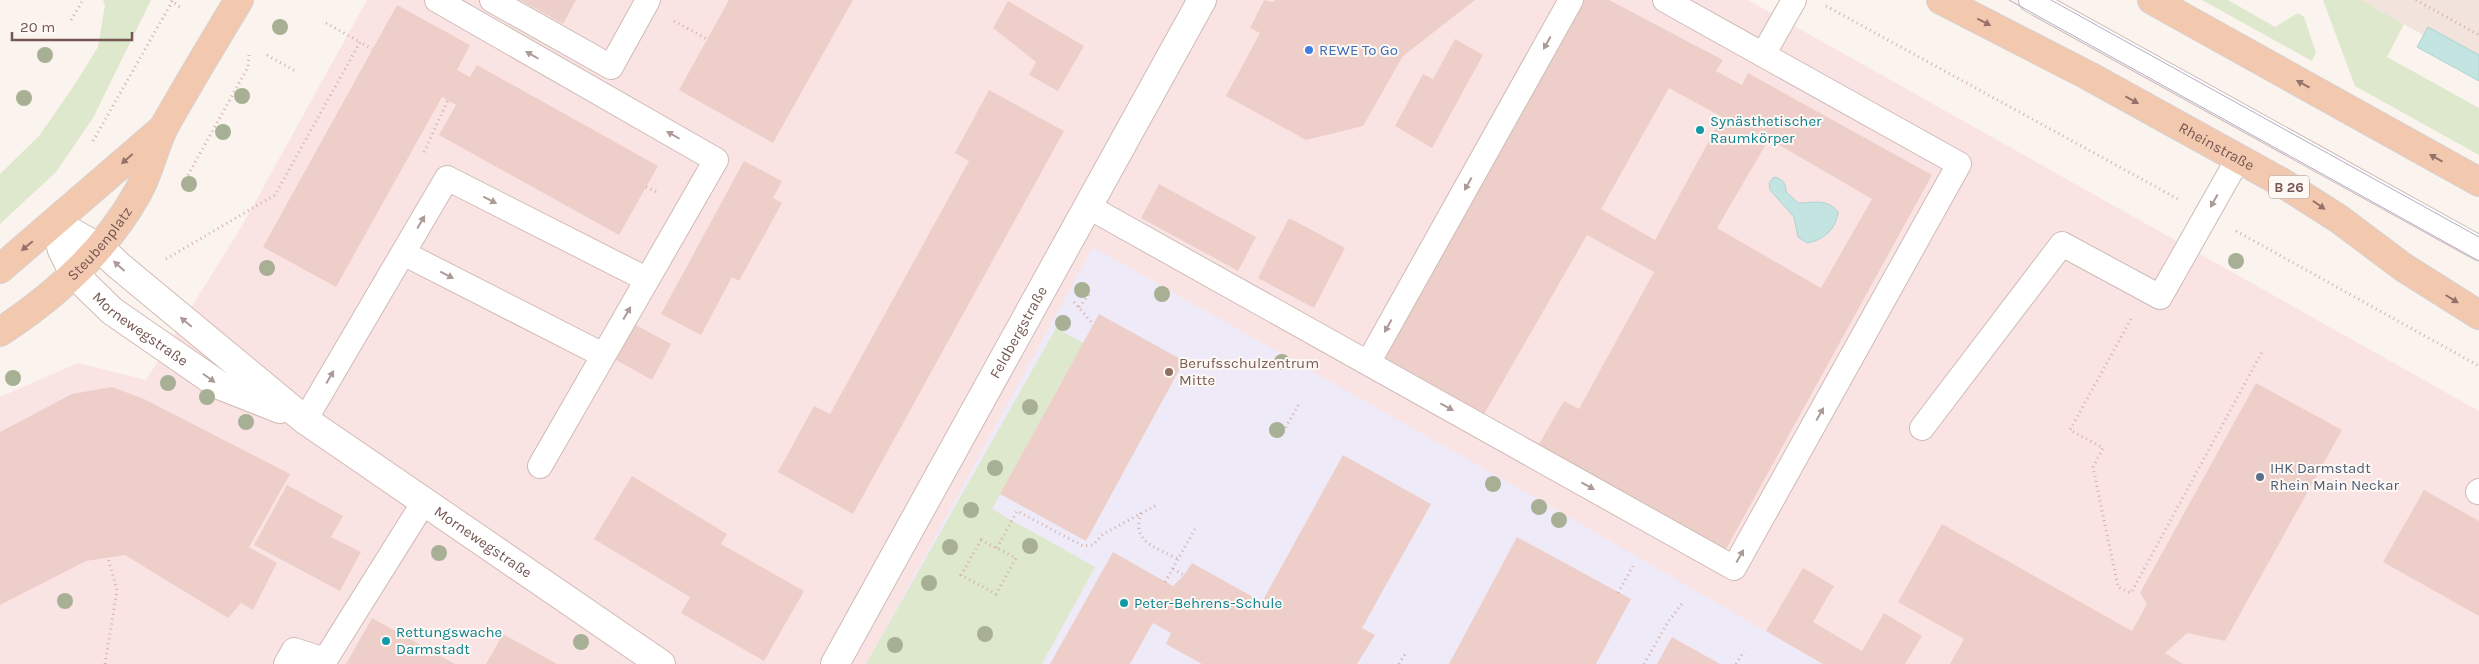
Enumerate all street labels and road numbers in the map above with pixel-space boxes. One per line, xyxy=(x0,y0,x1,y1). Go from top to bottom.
street label: Rheinstraße xyxy=(2176,118,2257,174)
road number: B 26 xyxy=(2269,176,2309,198)
street label: Steubenplatz xyxy=(64,203,136,284)
street label: Feldbergstraße xyxy=(986,283,1051,382)
street label: Mornewegstraße xyxy=(89,288,191,370)
street label: Mornewegstraße xyxy=(431,502,535,582)

